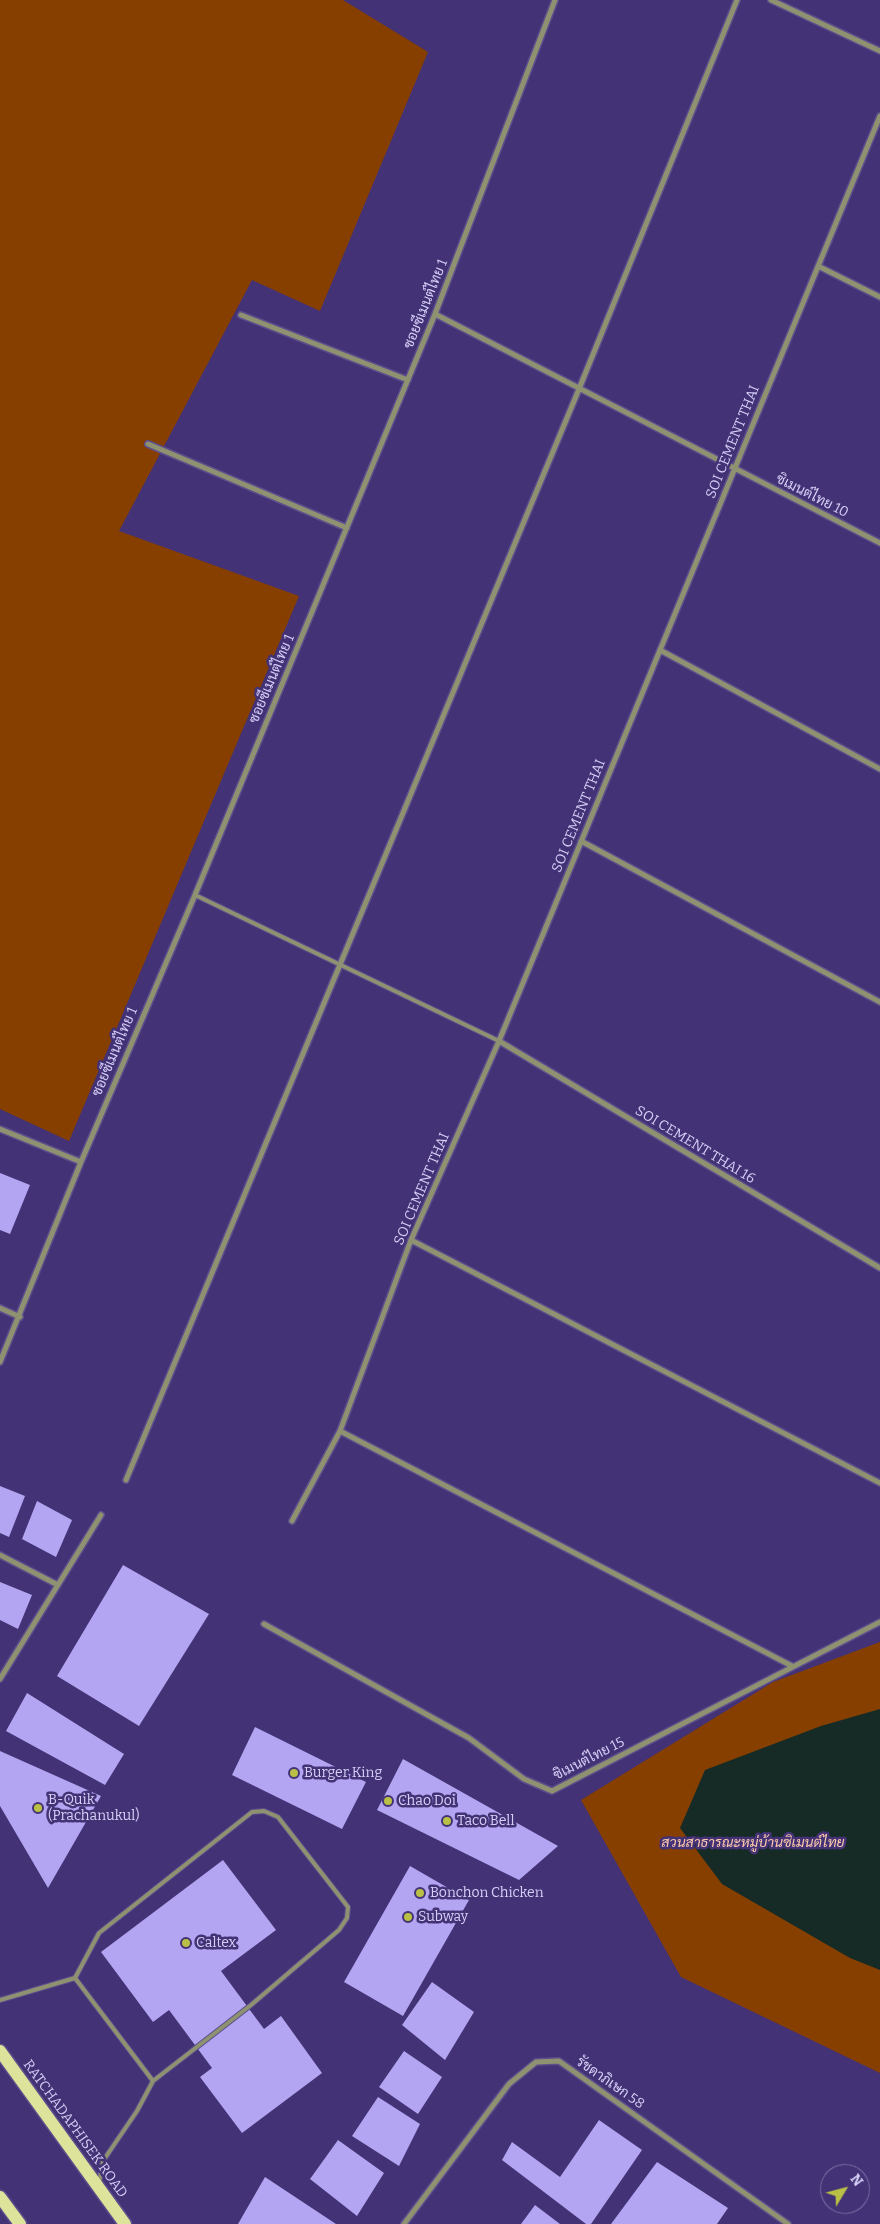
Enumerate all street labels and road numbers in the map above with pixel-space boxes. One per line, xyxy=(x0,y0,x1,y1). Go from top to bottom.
street label: ซอยซีเมนต์ไทย 1 xyxy=(400,257,452,351)
street label: SOI CEMENT THAI xyxy=(703,383,763,501)
street label: ซิเมนต์ไทย 10 xyxy=(773,471,851,521)
street label: ซอยซีเมนต์ไทย 1 xyxy=(246,632,298,726)
street label: SOI CEMENT THAI xyxy=(549,757,609,875)
street label: ซอยซีเมนต์ไทย 1 xyxy=(89,1005,141,1099)
street label: SOI CEMENT THAI 16 xyxy=(632,1103,758,1187)
street label: SOI CEMENT THAI xyxy=(391,1130,453,1248)
street label: ซิเมนต์ไทย 15 xyxy=(551,1734,627,1784)
street label: รัชดาภิเษก 58 xyxy=(573,2053,647,2113)
street label: RATCHADAPHISEK ROAD xyxy=(19,2057,131,2201)

